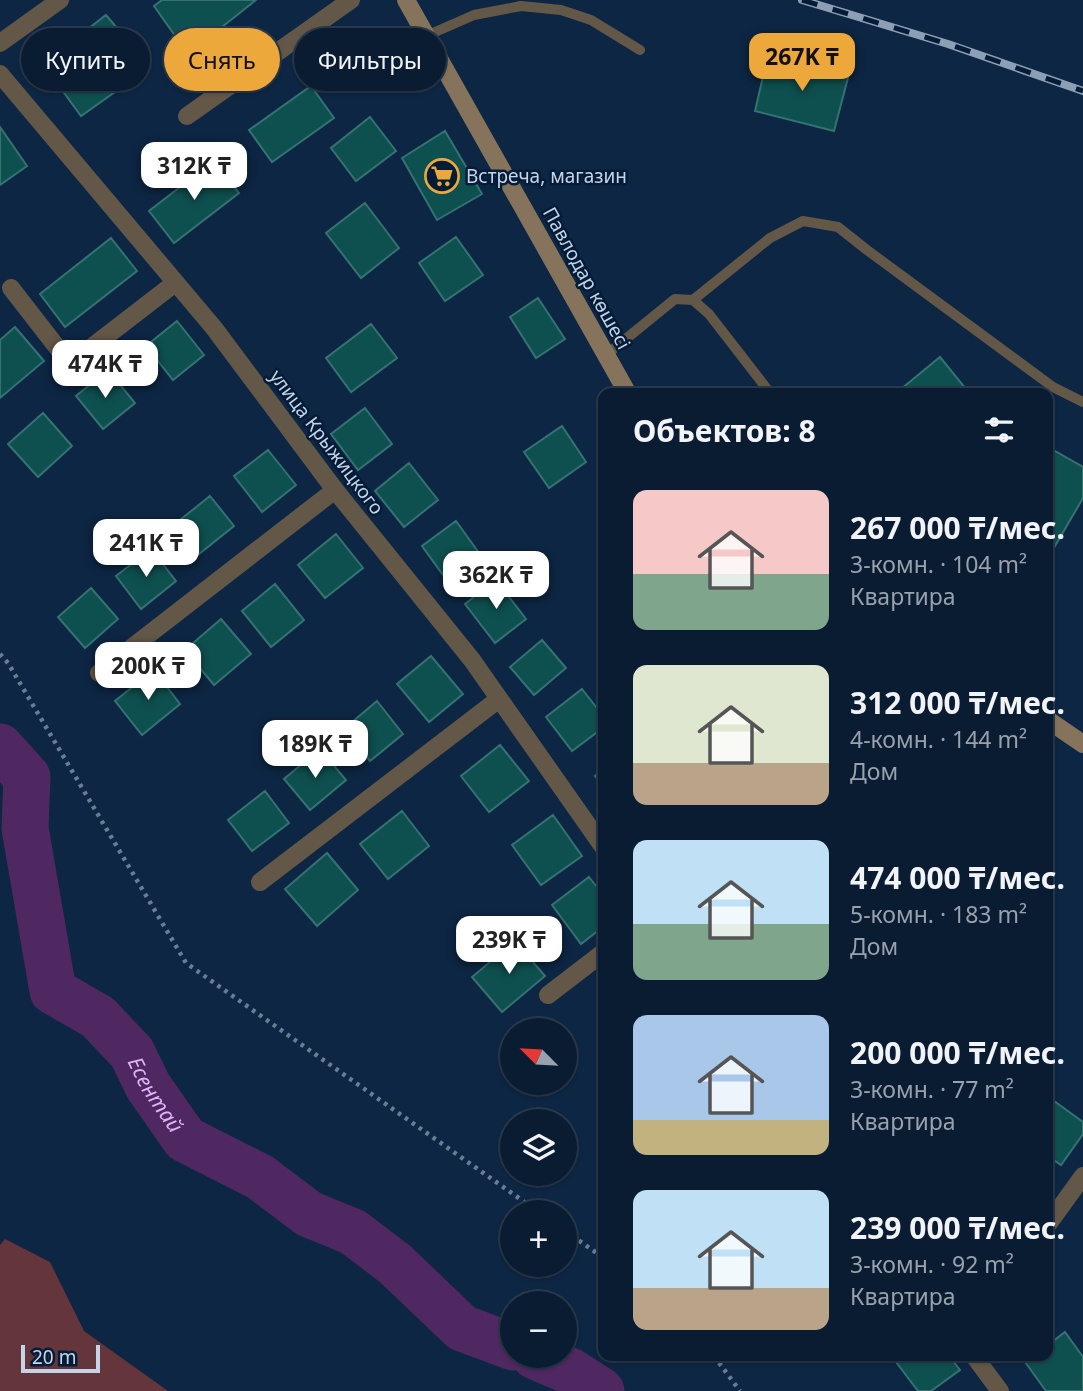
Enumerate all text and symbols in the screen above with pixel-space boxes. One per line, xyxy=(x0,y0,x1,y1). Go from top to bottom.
chip: Купить xyxy=(21,28,150,91)
chip: Снять xyxy=(164,28,280,91)
chip: Фильтры xyxy=(294,28,446,91)
pin: 267K ₸ xyxy=(745,34,859,93)
text: 267K ₸ xyxy=(765,40,839,72)
pin: 312K ₸ xyxy=(137,142,251,202)
text: 312K ₸ xyxy=(157,149,231,181)
supermarket icon: Встреча, магазин xyxy=(423,157,461,195)
place label: Встреча, магазин xyxy=(466,163,627,189)
street label: Павлодар көшесі xyxy=(537,202,637,354)
pin: 474K ₸ xyxy=(48,340,162,400)
text: 474K ₸ xyxy=(68,347,142,379)
street label: улица Крыжицкого xyxy=(264,364,390,520)
text: Объектов: 8 xyxy=(633,410,816,451)
icon: filters xyxy=(980,411,1018,449)
text: 267 000 ₸/мес. xyxy=(850,507,1065,548)
icon: home xyxy=(689,518,773,602)
pin: 241K ₸ xyxy=(89,520,203,579)
text: 241K ₸ xyxy=(109,526,183,558)
text: 3-комн. · 104 m² xyxy=(850,548,1027,580)
pin: 362K ₸ xyxy=(439,552,553,611)
text: 362K ₸ xyxy=(459,558,533,590)
text: Квартира xyxy=(850,580,956,612)
pin: 200K ₸ xyxy=(91,642,205,702)
text: 200K ₸ xyxy=(111,649,185,681)
text: 312 000 ₸/мес. xyxy=(850,682,1065,723)
icon: home xyxy=(689,693,773,777)
pin: 189K ₸ xyxy=(258,720,372,780)
text: 4-комн. · 144 m² xyxy=(850,723,1027,755)
text: 189K ₸ xyxy=(278,727,352,759)
text: Дом xyxy=(850,755,898,787)
text: 474 000 ₸/мес. xyxy=(850,857,1065,898)
icon: home xyxy=(689,868,773,952)
text: 5-комн. · 183 m² xyxy=(850,898,1027,930)
pin: 239K ₸ xyxy=(452,916,566,976)
text: 239K ₸ xyxy=(472,923,546,955)
text: Дом xyxy=(850,930,898,962)
north arrow xyxy=(500,1018,578,1096)
map controls xyxy=(500,1018,577,1368)
text: 200 000 ₸/мес. xyxy=(850,1032,1065,1073)
icon: home xyxy=(689,1043,773,1127)
water label: Есентай xyxy=(122,1052,190,1138)
text: 3-комн. · 77 m² xyxy=(850,1073,1014,1105)
text: Квартира xyxy=(850,1105,956,1137)
button: layers xyxy=(500,1109,577,1186)
button: + xyxy=(500,1200,577,1277)
text: 239 000 ₸/мес. xyxy=(850,1207,1065,1248)
icon: home xyxy=(689,1218,773,1302)
text: 3-комн. · 92 m² xyxy=(850,1248,1014,1280)
text: Квартира xyxy=(850,1280,956,1312)
button: − xyxy=(500,1291,577,1368)
scale bar xyxy=(21,1342,100,1374)
text: 20 m xyxy=(32,1344,76,1370)

